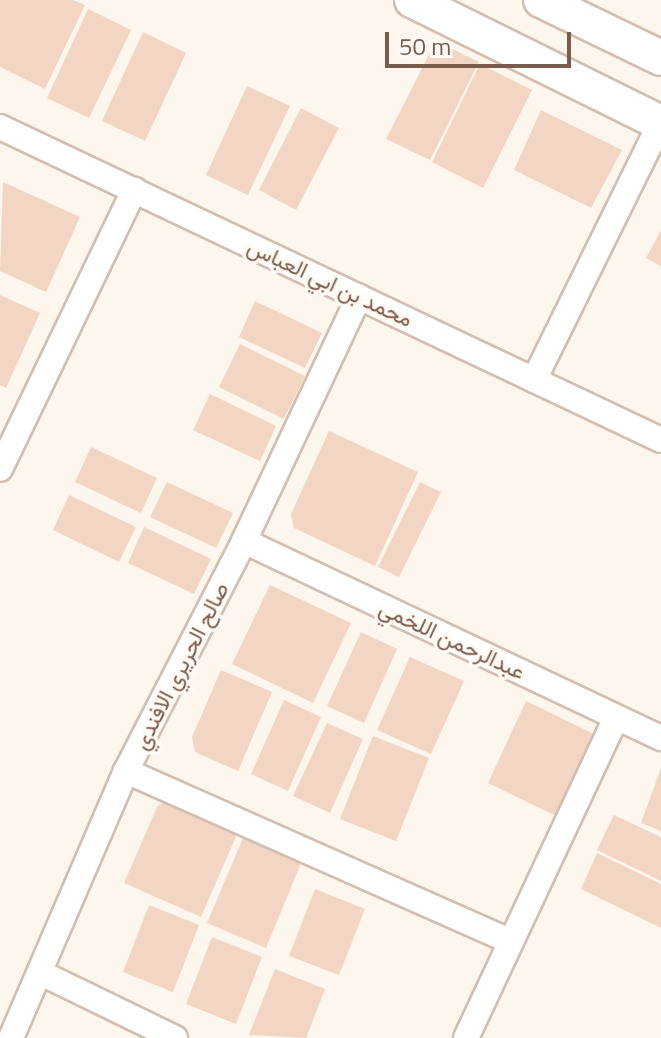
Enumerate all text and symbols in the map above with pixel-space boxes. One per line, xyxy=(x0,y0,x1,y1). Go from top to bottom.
scale bar xyxy=(389,16,575,66)
text: 50 m xyxy=(399,28,451,64)
street label: محمد بن ابي العباس xyxy=(243,233,417,333)
street label: صالح الحريري الافندي xyxy=(127,578,235,754)
street label: عبدالرحمن اللخمي xyxy=(375,595,529,685)

